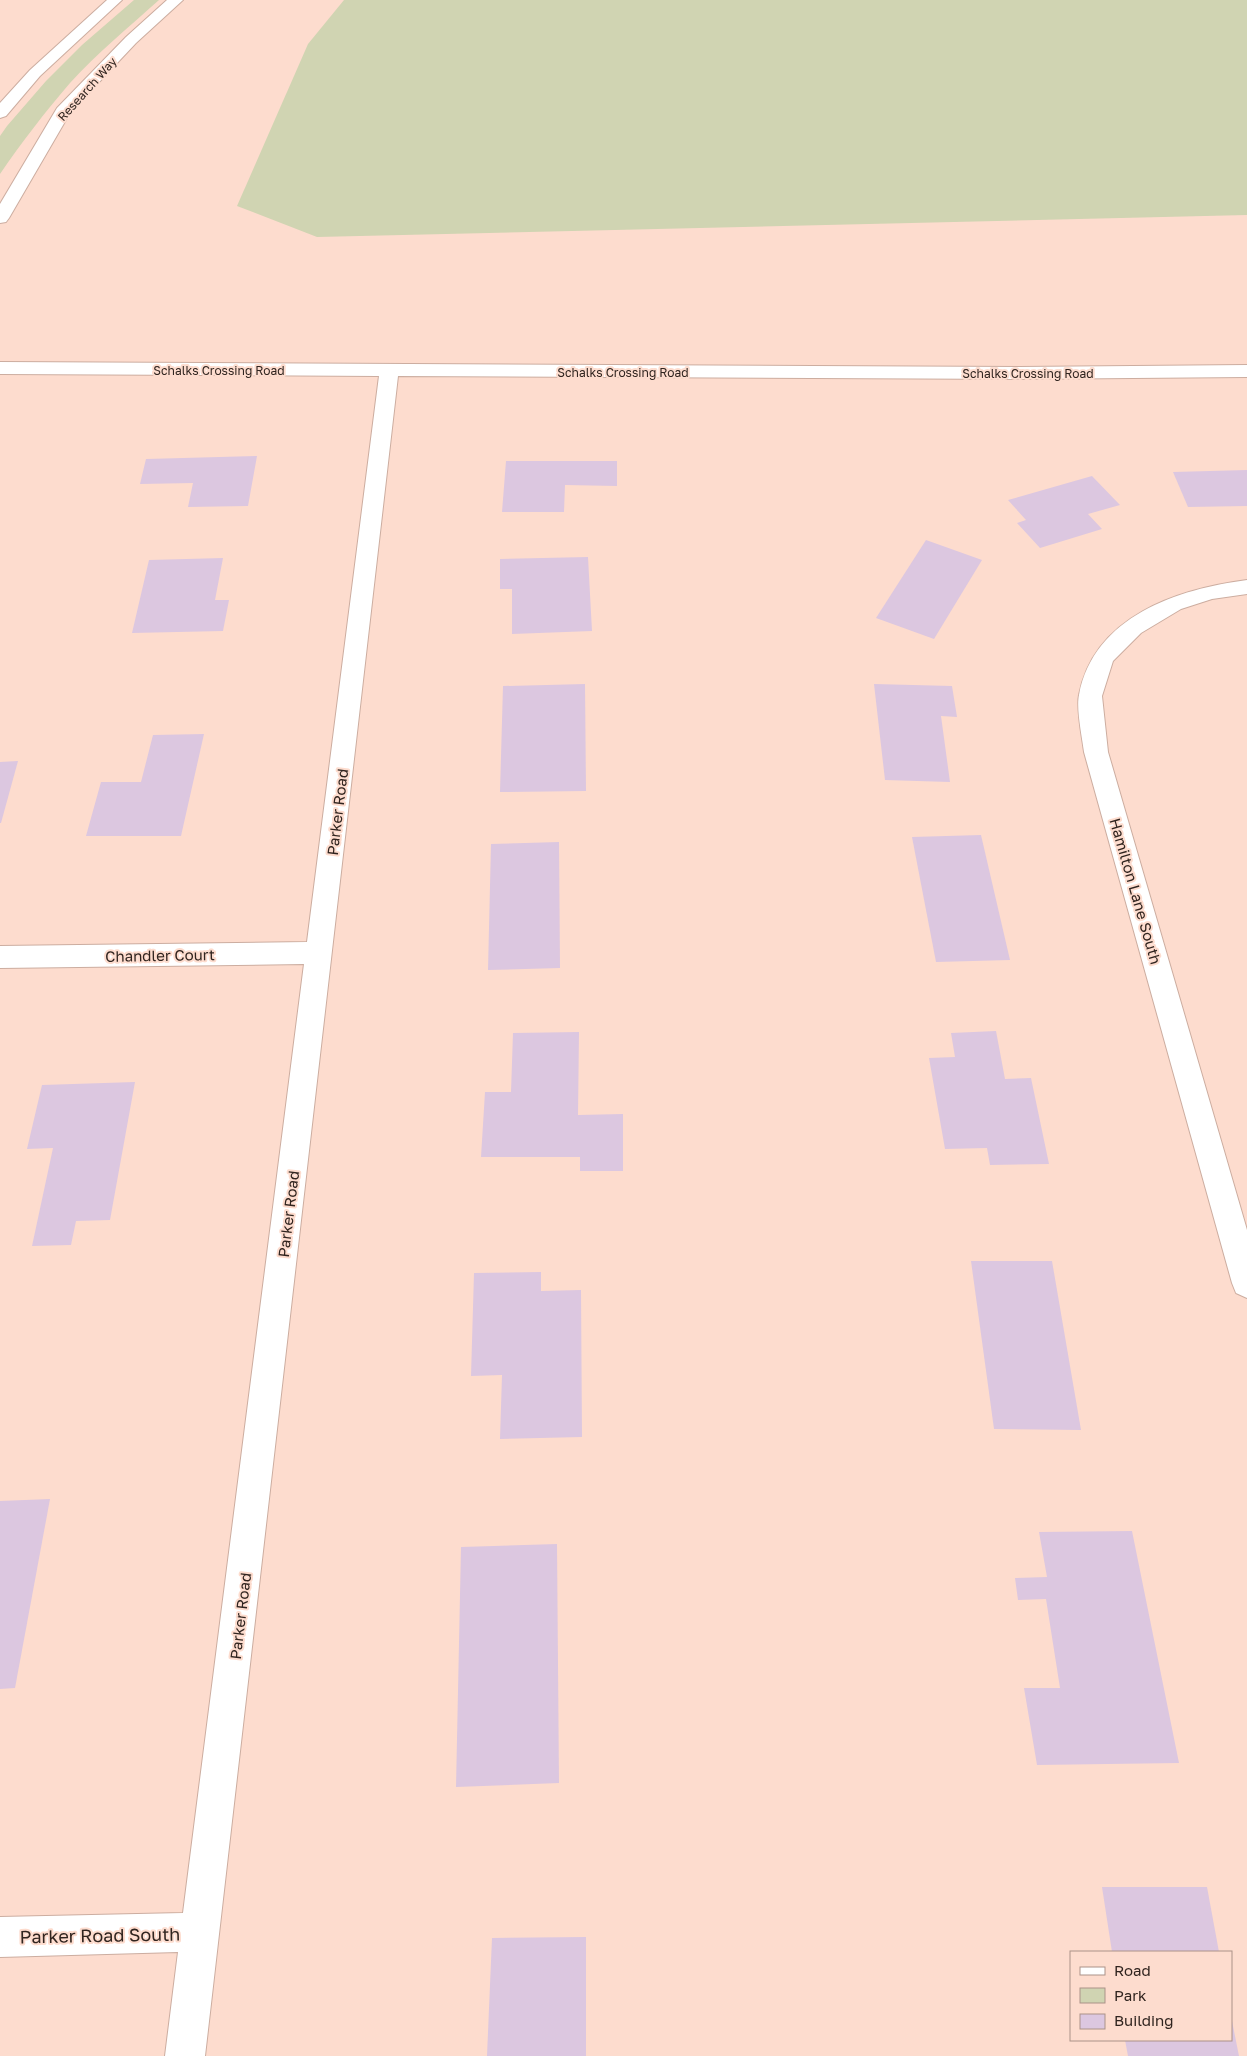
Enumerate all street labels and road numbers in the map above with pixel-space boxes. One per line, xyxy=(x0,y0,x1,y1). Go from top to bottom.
street label: Research Way xyxy=(54,54,120,124)
street label: Schalks Crossing Road xyxy=(153,363,285,378)
street label: Schalks Crossing Road xyxy=(557,365,689,380)
street label: Schalks Crossing Road xyxy=(962,366,1094,381)
street label: Parker Road xyxy=(323,768,351,856)
street label: Hamilton Lane South xyxy=(1106,816,1166,966)
street label: Chandler Court xyxy=(105,945,215,965)
street label: Parker Road xyxy=(274,1170,302,1258)
street label: Parker Road xyxy=(226,1572,254,1660)
street label: Parker Road South xyxy=(19,1923,181,1947)

